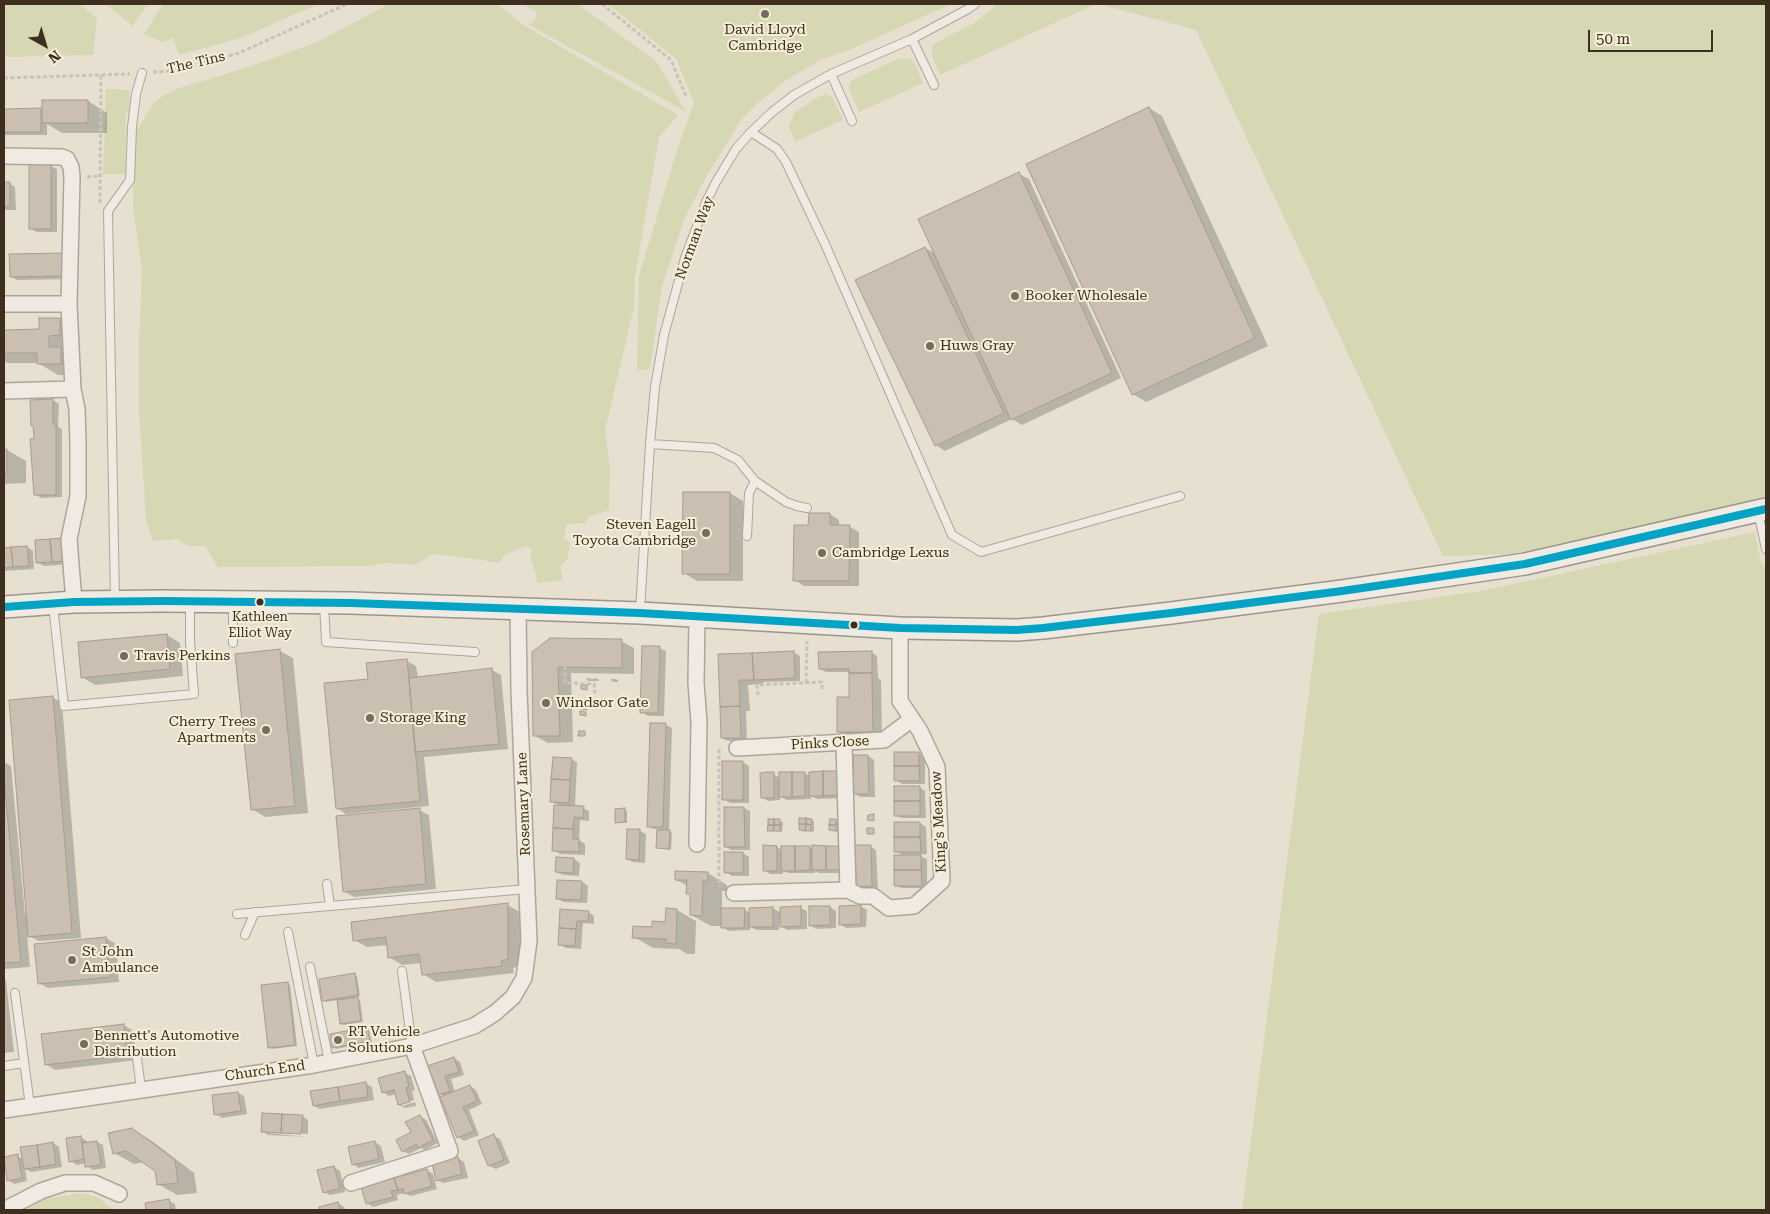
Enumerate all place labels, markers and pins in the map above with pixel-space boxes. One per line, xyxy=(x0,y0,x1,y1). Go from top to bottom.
marker: David Lloyd Cambridge xyxy=(759,8,771,20)
place label: David Lloyd Cambridge xyxy=(724,22,806,54)
place label: Booker Wholesale xyxy=(1025,288,1147,304)
marker: Booker Wholesale xyxy=(1009,290,1021,302)
place label: Huws Gray xyxy=(940,338,1014,354)
marker: Huws Gray xyxy=(924,340,936,352)
place label: Steven Eagell Toyota Cambridge xyxy=(573,517,696,550)
marker: Steven Eagell Toyota Cambridge xyxy=(700,527,712,539)
place label: Cambridge Lexus xyxy=(832,545,949,561)
marker: Cambridge Lexus xyxy=(816,547,828,559)
marker: Kathleen Elliot Way xyxy=(255,597,265,607)
place label: Kathleen Elliot Way xyxy=(228,609,292,640)
unlabelled marker xyxy=(849,620,859,630)
place label: Travis Perkins xyxy=(134,648,230,664)
marker: Travis Perkins xyxy=(118,650,130,662)
place label: Windsor Gate xyxy=(556,695,648,711)
marker: Windsor Gate xyxy=(540,697,552,709)
place label: Storage King xyxy=(380,710,466,726)
marker: Storage King xyxy=(364,712,376,724)
place label: Cherry Trees Apartments xyxy=(169,714,256,746)
marker: Cherry Trees Apartments xyxy=(260,724,272,736)
place label: St John Ambulance xyxy=(82,944,159,976)
marker: St John Ambulance xyxy=(66,954,78,966)
place label: RT Vehicle Solutions xyxy=(348,1024,420,1056)
place label: Bennett's Automotive Distribution xyxy=(94,1028,239,1060)
marker: RT Vehicle Solutions xyxy=(332,1034,344,1046)
marker: Bennett's Automotive Distribution xyxy=(78,1038,90,1050)

